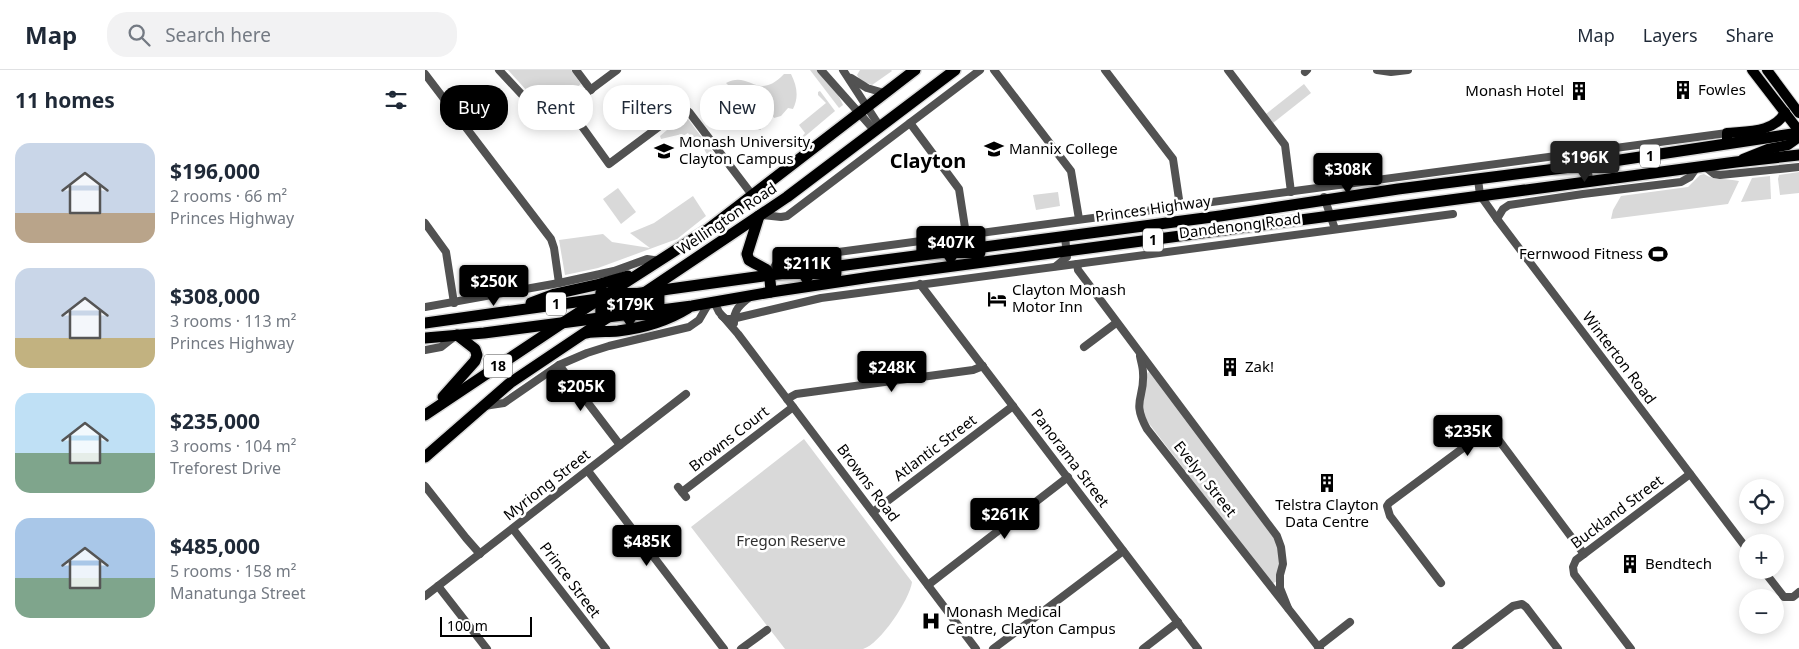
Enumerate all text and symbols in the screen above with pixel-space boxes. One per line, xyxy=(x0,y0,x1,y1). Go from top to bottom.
search box xyxy=(107,12,457,57)
text: Map xyxy=(25,18,77,51)
icon: search xyxy=(125,21,153,49)
text: Search here xyxy=(165,22,271,48)
text: Map xyxy=(1577,23,1615,47)
text: Layers xyxy=(1643,23,1698,47)
text: Share xyxy=(1726,23,1774,47)
building icon: Fowles xyxy=(1672,79,1694,101)
place label: Fowles xyxy=(1698,79,1746,99)
place label: Monash Hotel xyxy=(1465,80,1564,100)
building icon: Monash Hotel xyxy=(1568,80,1590,102)
chip: Buy xyxy=(440,85,508,130)
chip: Rent xyxy=(518,85,593,130)
chip: Filters xyxy=(603,85,690,130)
chip: New xyxy=(700,85,774,130)
text: 11 homes xyxy=(15,86,115,114)
icon: filters xyxy=(382,86,410,114)
place label: Monash University, Clayton Campus xyxy=(679,131,814,168)
school or university icon: Mannix College xyxy=(983,138,1005,160)
place label: Mannix College xyxy=(1009,138,1118,158)
school or university icon: Monash University, Clayton Campus xyxy=(653,140,675,162)
pin: $196K xyxy=(1550,140,1620,183)
road number: 1 xyxy=(1640,144,1660,168)
text: $196K xyxy=(1561,146,1609,168)
district label: Clayton xyxy=(890,147,966,174)
pin: $308K xyxy=(1313,152,1383,195)
text: $196,000 xyxy=(170,157,260,185)
text: $308K xyxy=(1324,158,1372,180)
icon: home xyxy=(55,163,115,223)
street label: Wellington Road xyxy=(673,177,780,259)
text: 2 rooms · 66 m² xyxy=(170,185,287,207)
street label: Princes Highway xyxy=(1094,190,1212,226)
text: Princes Highway xyxy=(170,207,294,229)
street label: Dandenong Road xyxy=(1178,208,1302,242)
pin: $407K xyxy=(916,226,986,268)
road number: 1 xyxy=(1143,228,1163,252)
text: $407K xyxy=(927,231,975,253)
place label: Fernwood Fitness xyxy=(1519,243,1643,263)
sports icon: Fernwood Fitness xyxy=(1647,243,1669,265)
pin: $211K xyxy=(772,246,842,289)
text: $211K xyxy=(783,252,831,274)
pin: $250K xyxy=(459,264,529,307)
text: $250K xyxy=(470,270,518,292)
place label: Clayton Monash Motor Inn xyxy=(1012,279,1126,316)
text: $308,000 xyxy=(170,282,260,310)
icon: home xyxy=(55,288,115,348)
pin: $179K xyxy=(595,288,665,330)
hotel icon: Clayton Monash Motor Inn xyxy=(986,288,1008,310)
road number: 1 xyxy=(546,292,566,315)
text: $179K xyxy=(606,293,654,315)
street label: Winterton Road xyxy=(1578,307,1661,408)
text: 3 rooms · 113 m² xyxy=(170,310,296,332)
text: Princes Highway xyxy=(170,332,294,354)
pin: $248K xyxy=(857,350,927,393)
road number: 18 xyxy=(484,354,512,378)
text: $248K xyxy=(868,356,916,378)
building icon: Zak! xyxy=(1219,356,1241,378)
place label: Zak! xyxy=(1245,356,1274,376)
pin: $205K xyxy=(546,370,616,412)
text: $205K xyxy=(557,375,605,397)
street label: Browns Court xyxy=(684,400,773,476)
street label: Panorama Street xyxy=(1027,404,1115,511)
text: $235,000 xyxy=(170,407,260,435)
street label: Atlantic Street xyxy=(889,409,980,485)
icon: home xyxy=(55,413,115,473)
pin: $235K xyxy=(1433,414,1503,457)
text: $235K xyxy=(1444,420,1492,442)
text: 3 rooms · 104 m² xyxy=(170,435,296,457)
street label: Evelyn Street xyxy=(1170,436,1242,521)
street label: Browns Road xyxy=(833,439,905,525)
street label: Myriong Street xyxy=(499,444,594,524)
text: Treforest Drive xyxy=(170,457,281,479)
street label: Buckland Street xyxy=(1566,470,1667,553)
building icon: Telstra Clayton Data Centre xyxy=(1316,472,1338,494)
map controls xyxy=(1739,479,1784,634)
button: locate xyxy=(1739,479,1784,524)
place label: Telstra Clayton Data Centre xyxy=(1275,494,1379,531)
pin: $261K xyxy=(970,498,1040,540)
text: $261K xyxy=(981,503,1029,525)
pin: $485K xyxy=(612,524,682,567)
text: $485K xyxy=(623,530,671,552)
park label: Fregon Reserve xyxy=(736,530,846,550)
text: $485,000 xyxy=(170,532,260,560)
button: + xyxy=(1739,534,1784,579)
street label: Prince Street xyxy=(536,537,606,622)
icon: home xyxy=(55,538,115,598)
building icon: Bendtech xyxy=(1619,553,1641,575)
place label: Bendtech xyxy=(1645,553,1712,573)
text: 5 rooms · 158 m² xyxy=(170,560,296,582)
text: Manatunga Street xyxy=(170,582,306,604)
button: − xyxy=(1739,589,1784,634)
place label: Monash Medical Centre, Clayton Campus xyxy=(946,601,1116,638)
hospital icon: Monash Medical Centre, Clayton Campus xyxy=(920,610,942,632)
scale bar xyxy=(440,614,533,637)
text: 100 m xyxy=(447,616,488,635)

